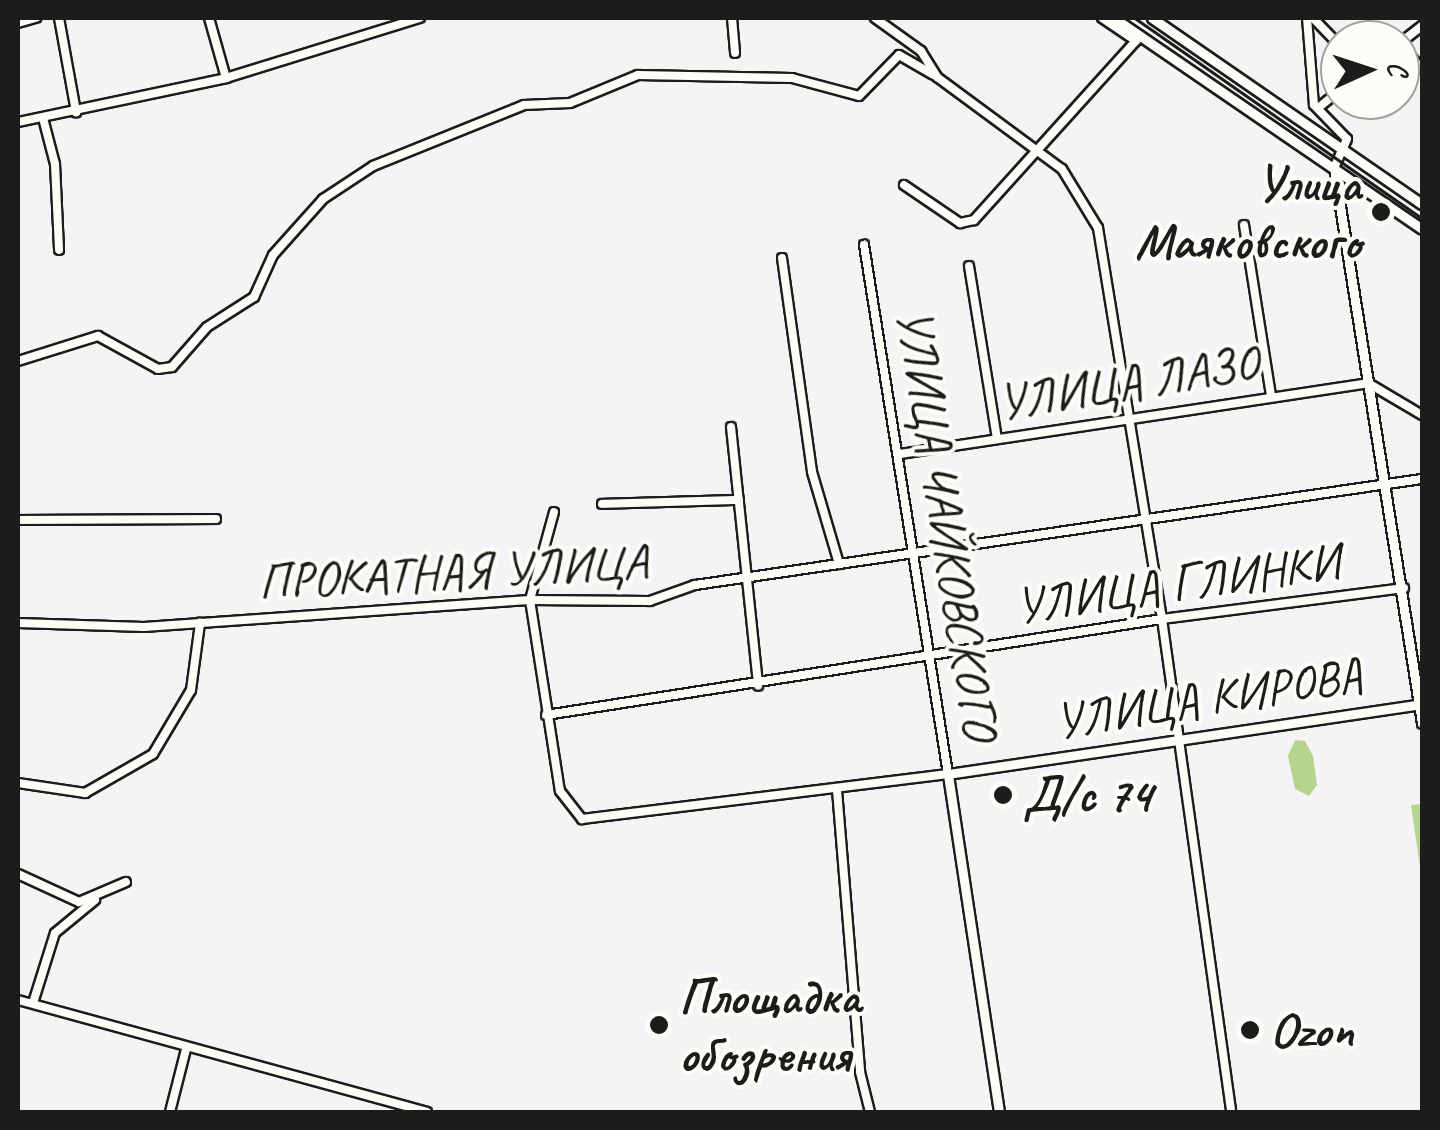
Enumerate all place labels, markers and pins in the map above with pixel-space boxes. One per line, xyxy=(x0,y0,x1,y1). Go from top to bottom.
place label: Улица Маяковского xyxy=(1135,153,1361,270)
marker: Улица Маяковского xyxy=(1370,201,1392,223)
place label: Д/с 74 xyxy=(1023,765,1152,825)
marker: Д/с 74 xyxy=(992,784,1014,806)
place label: Площадка обозрения xyxy=(679,966,860,1084)
place label: Ozon xyxy=(1270,1000,1354,1060)
marker: Площадка обозрения xyxy=(648,1014,670,1036)
marker: Ozon xyxy=(1239,1019,1261,1041)

